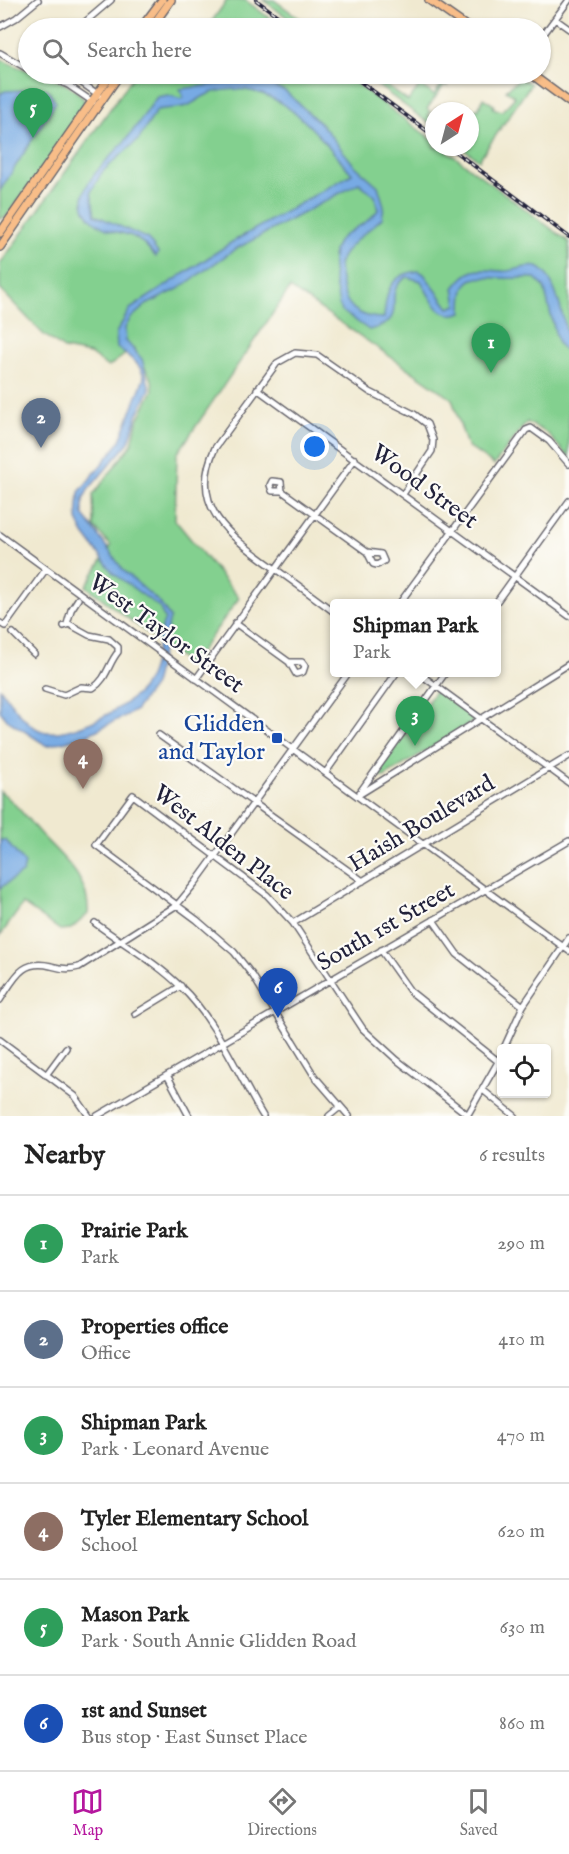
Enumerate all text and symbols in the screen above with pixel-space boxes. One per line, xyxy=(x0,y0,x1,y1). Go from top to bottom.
search box xyxy=(18,18,551,84)
icon: search xyxy=(39,35,72,68)
text: Search here xyxy=(87,37,192,65)
pin: 5 xyxy=(14,88,52,138)
north arrow xyxy=(425,102,479,156)
pin: 1 xyxy=(472,324,510,373)
pin: 2 xyxy=(22,398,60,448)
your location xyxy=(300,432,329,461)
street label: Wood Street xyxy=(364,438,484,536)
street label: West Taylor Street xyxy=(82,567,250,701)
popup xyxy=(330,599,501,677)
text: Shipman Park xyxy=(353,612,478,640)
text: Park xyxy=(353,640,391,665)
pin: 3 xyxy=(396,696,434,746)
place label: Glidden and Taylor xyxy=(158,709,265,768)
marker: Glidden and Taylor xyxy=(270,731,284,745)
pin: 4 xyxy=(64,740,103,789)
street label: Haish Boulevard xyxy=(343,768,501,880)
street label: West Alden Place xyxy=(146,778,300,908)
street label: South 1st Street xyxy=(311,875,461,979)
pin: 6 xyxy=(258,968,298,1018)
map controls xyxy=(497,1044,551,1098)
button: locate xyxy=(497,1044,551,1098)
text: Nearby xyxy=(24,1139,105,1172)
text: 6 results xyxy=(479,1143,545,1168)
text: Prairie Park xyxy=(81,1217,188,1245)
text: 1 xyxy=(40,1231,47,1256)
text: 290 m xyxy=(497,1231,545,1256)
text: Park xyxy=(81,1245,119,1270)
text: Properties office xyxy=(81,1313,228,1341)
text: 2 xyxy=(39,1327,48,1352)
text: 410 m xyxy=(498,1327,545,1352)
text: Office xyxy=(81,1341,131,1366)
text: Shipman Park xyxy=(81,1409,207,1437)
text: 3 xyxy=(40,1423,47,1448)
text: 470 m xyxy=(497,1423,545,1448)
text: Park · Leonard Avenue xyxy=(81,1437,269,1462)
text: Tyler Elementary School xyxy=(81,1505,308,1533)
text: 4 xyxy=(39,1519,48,1544)
text: 620 m xyxy=(498,1519,545,1544)
text: School xyxy=(81,1533,137,1558)
text: Mason Park xyxy=(81,1601,189,1629)
text: 5 xyxy=(40,1615,47,1640)
text: 630 m xyxy=(499,1615,545,1640)
text: Park · South Annie Glidden Road xyxy=(81,1629,356,1654)
text: 1st and Sunset xyxy=(81,1697,207,1725)
text: 6 xyxy=(39,1711,48,1736)
text: 860 m xyxy=(499,1711,545,1736)
text: Bus stop · East Sunset Place xyxy=(81,1725,308,1750)
tab: Map xyxy=(71,1785,104,1841)
tab: Directions xyxy=(247,1785,317,1841)
tab: Saved xyxy=(460,1785,498,1841)

